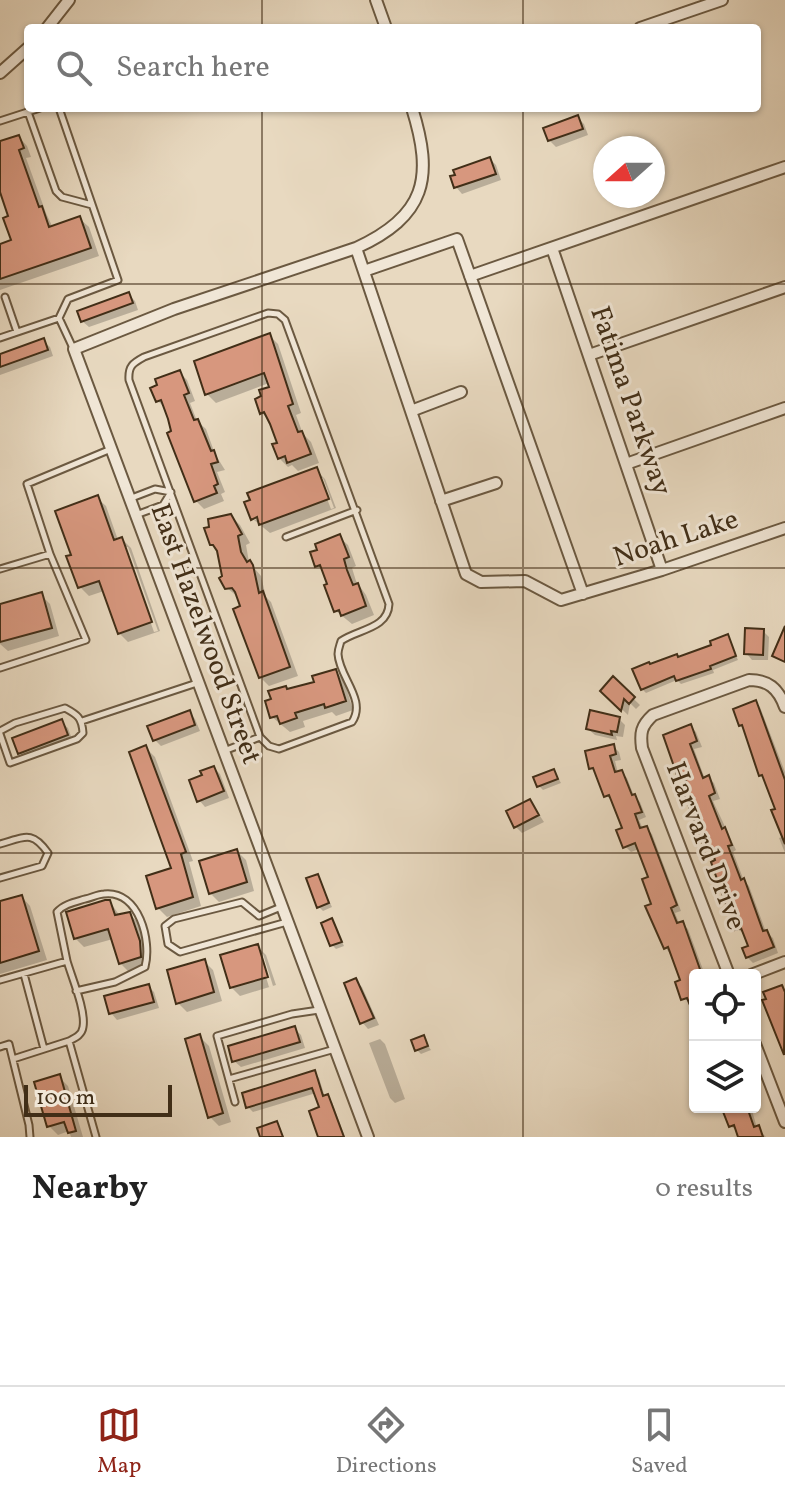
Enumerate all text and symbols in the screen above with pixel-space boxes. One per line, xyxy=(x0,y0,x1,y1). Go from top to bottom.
search box xyxy=(24,24,761,112)
icon: search xyxy=(52,46,96,90)
text: Search here xyxy=(116,47,270,89)
north arrow xyxy=(593,136,665,208)
street label: Fatima Parkway xyxy=(579,301,681,501)
street label: East Hazelwood Street xyxy=(140,498,270,770)
street label: Noah Lake xyxy=(608,500,744,578)
street label: Harvard Drive xyxy=(655,756,755,936)
map controls xyxy=(689,969,761,1113)
button: locate xyxy=(689,969,761,1041)
button: layers xyxy=(689,1041,761,1113)
scale bar xyxy=(24,1081,172,1117)
text: 100 m xyxy=(36,1083,95,1114)
text: Nearby xyxy=(32,1166,148,1213)
text: 0 results xyxy=(655,1171,753,1207)
tab: Map xyxy=(97,1403,141,1482)
tab: Directions xyxy=(336,1403,437,1482)
tab: Saved xyxy=(631,1403,688,1482)

